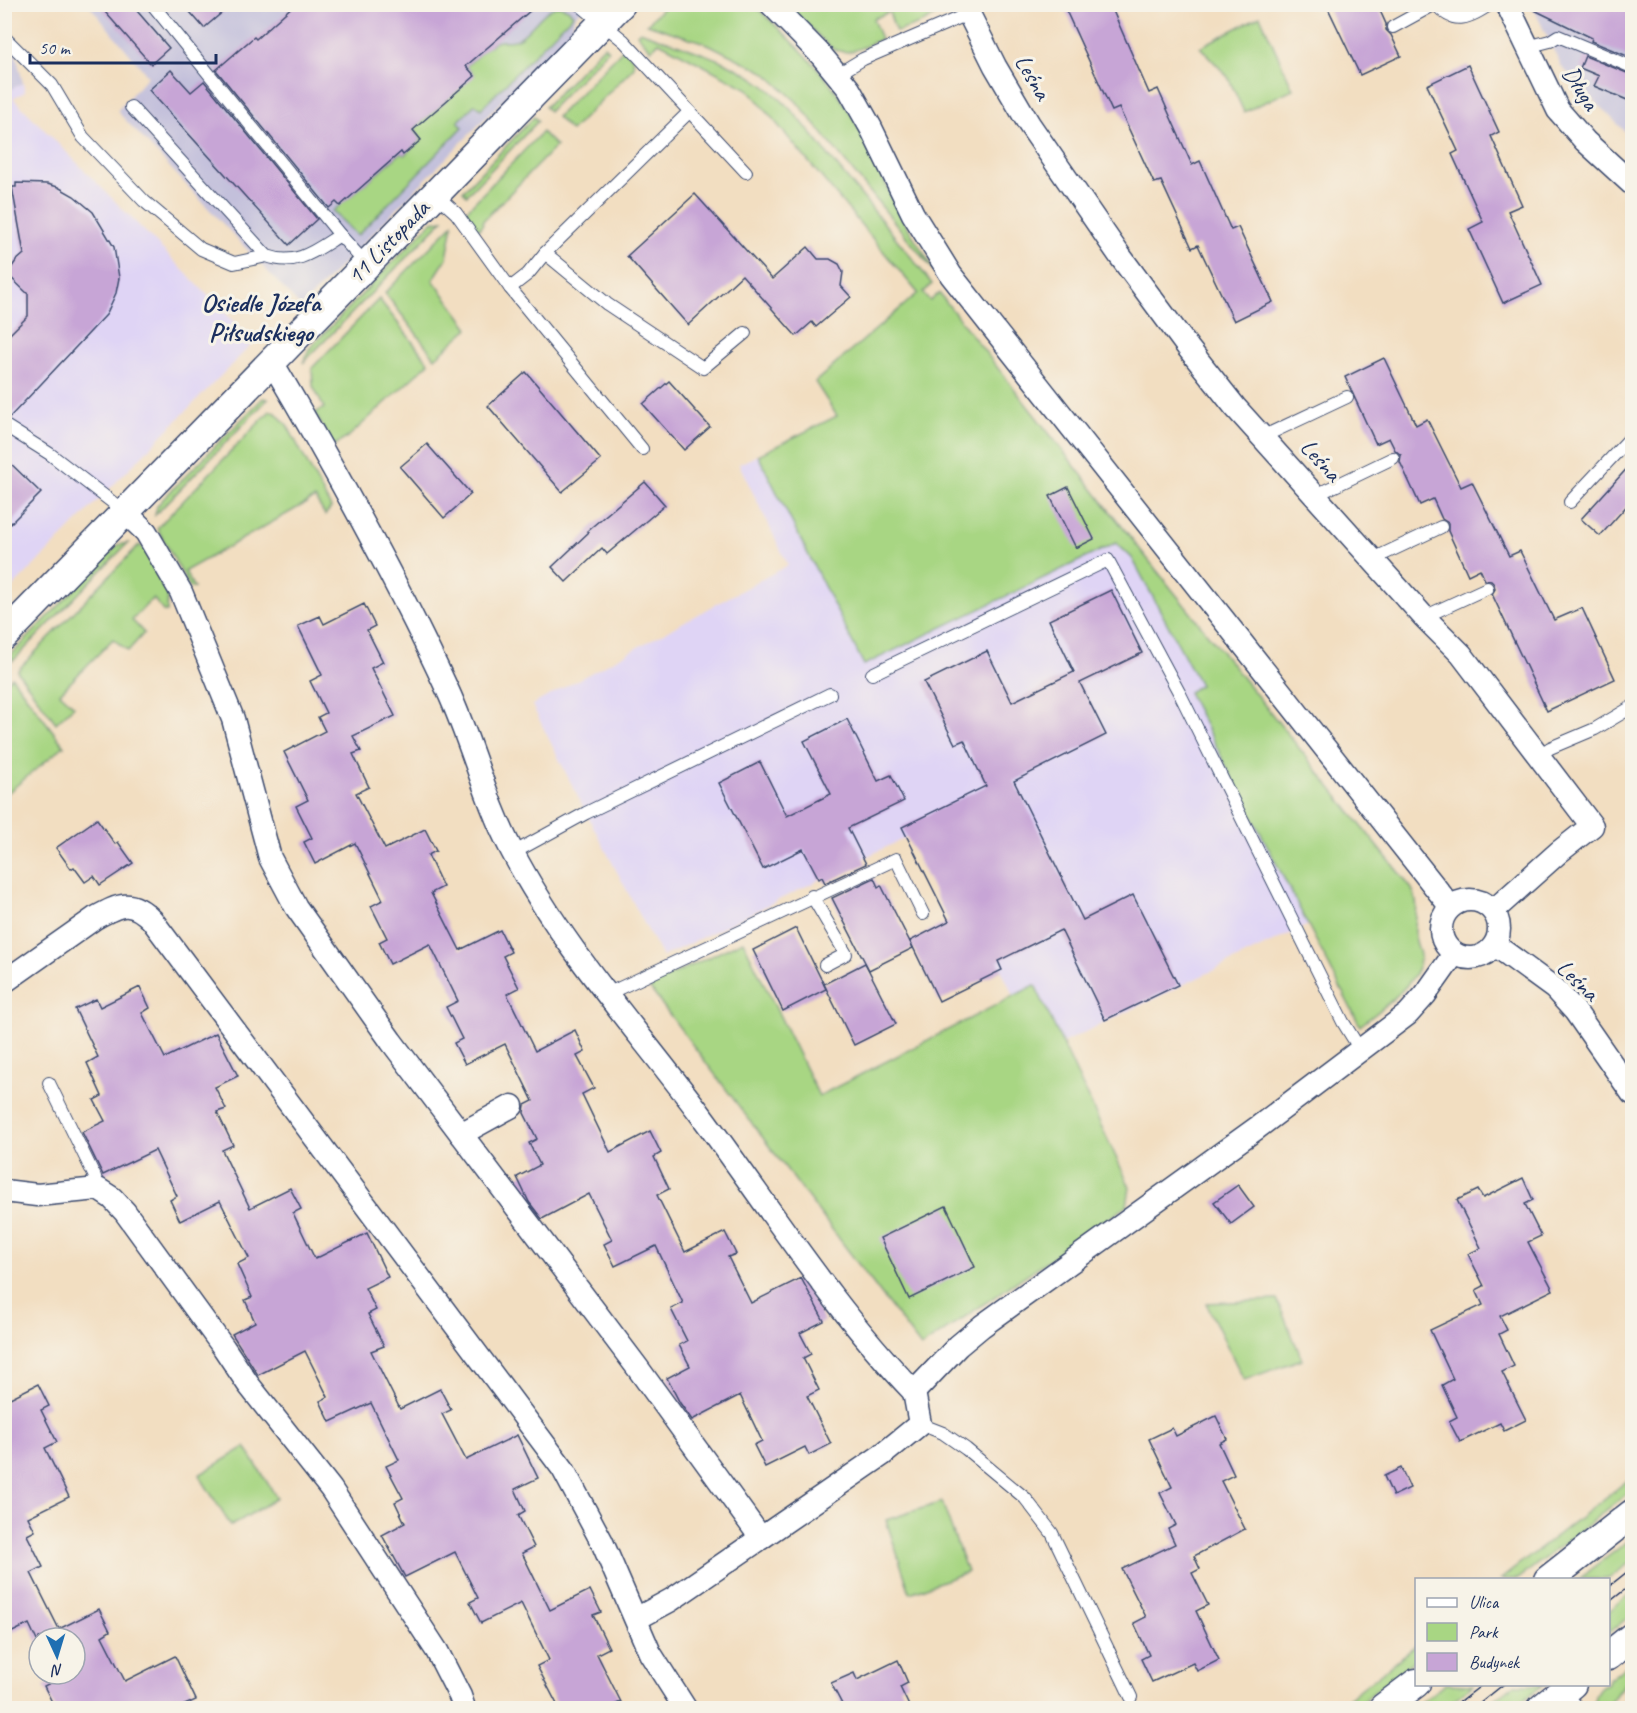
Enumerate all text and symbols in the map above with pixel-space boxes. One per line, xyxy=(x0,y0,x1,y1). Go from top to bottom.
scale bar xyxy=(30,27,216,65)
text: 50 m xyxy=(39,37,72,59)
street label: Leśna xyxy=(1008,49,1059,106)
street label: Długa xyxy=(1556,60,1607,117)
street label: 11 Listopada xyxy=(340,192,437,290)
district label: Osiedle Józefa Piłsudskiego xyxy=(201,286,323,349)
street label: Leśna xyxy=(1294,432,1349,489)
street label: Leśna xyxy=(1550,953,1607,1008)
legend xyxy=(1415,1578,1610,1686)
text: Ulica xyxy=(1469,1591,1500,1613)
text: Park xyxy=(1469,1621,1499,1643)
north arrow xyxy=(27,1626,87,1686)
text: Budynek xyxy=(1469,1651,1520,1673)
text: N xyxy=(49,1660,64,1681)

